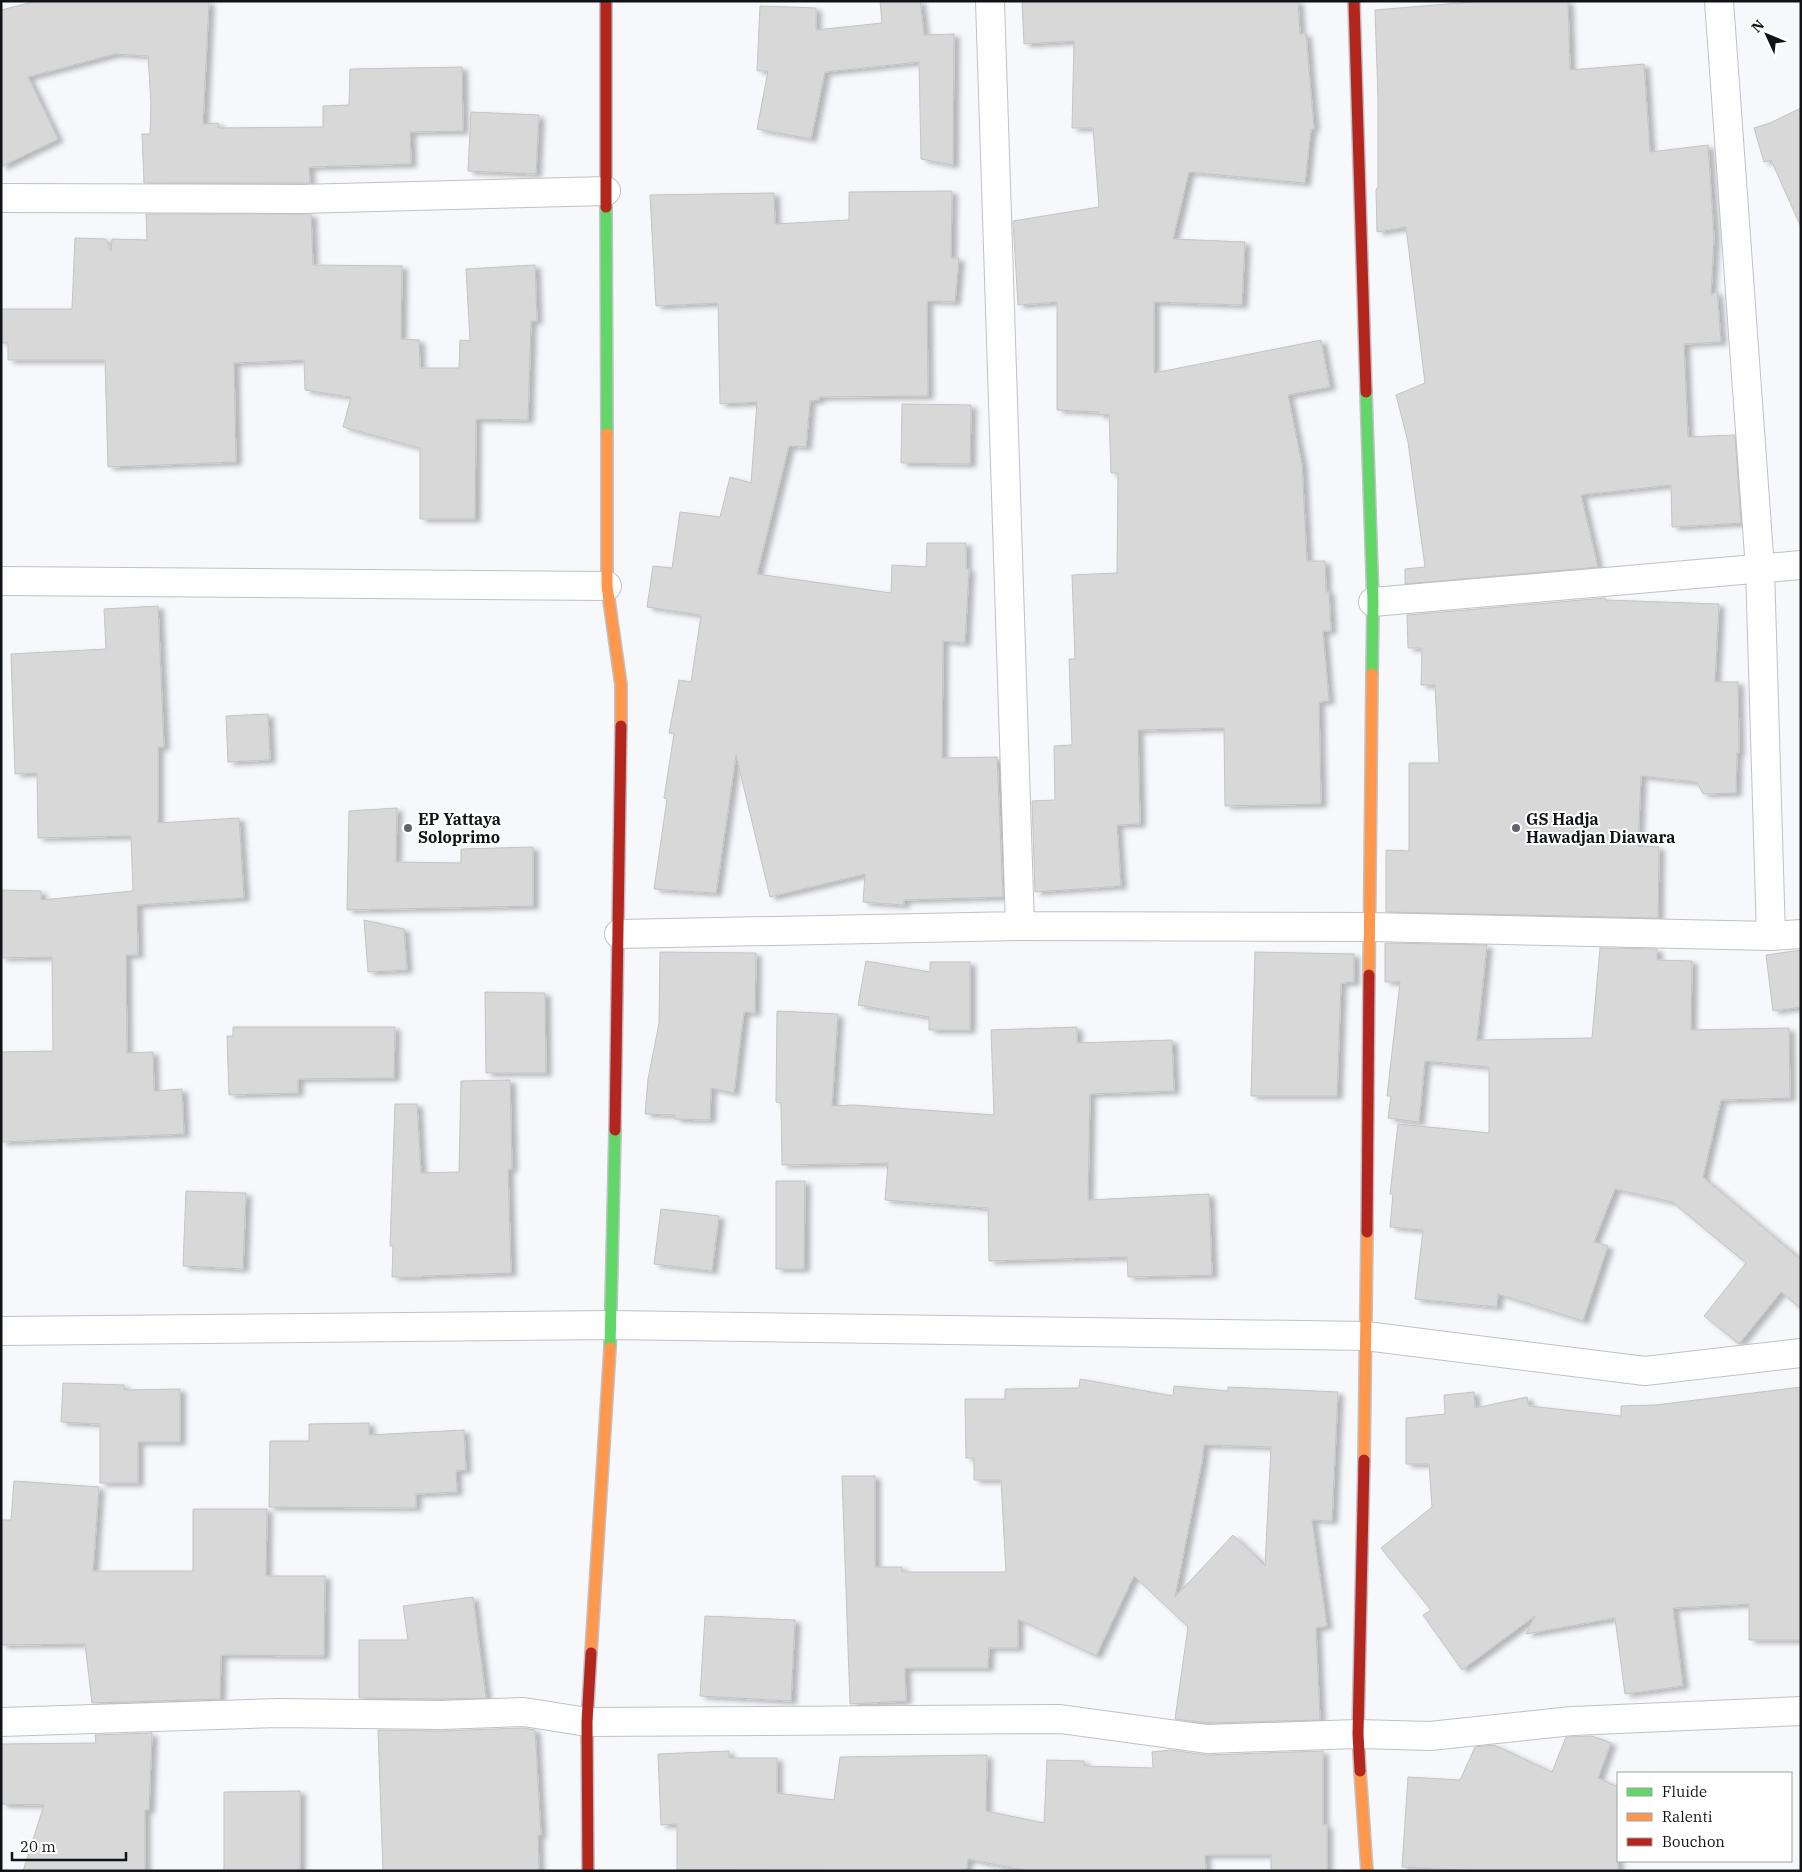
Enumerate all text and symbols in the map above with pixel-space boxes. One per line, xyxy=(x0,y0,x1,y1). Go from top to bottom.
north arrow xyxy=(1742,10,1792,60)
text: N xyxy=(1747,16,1768,36)
place label: EP Yattaya Soloprimo xyxy=(418,809,501,847)
place label: GS Hadja Hawadjan Diawara xyxy=(1526,809,1676,847)
marker: EP Yattaya Soloprimo xyxy=(402,822,414,834)
marker: GS Hadja Hawadjan Diawara xyxy=(1510,822,1522,834)
legend xyxy=(1617,1772,1792,1862)
text: Fluide xyxy=(1662,1782,1707,1801)
text: Ralenti xyxy=(1662,1807,1713,1826)
scale bar xyxy=(12,1830,126,1862)
text: Bouchon xyxy=(1662,1832,1725,1851)
text: 20 m xyxy=(20,1837,56,1856)

